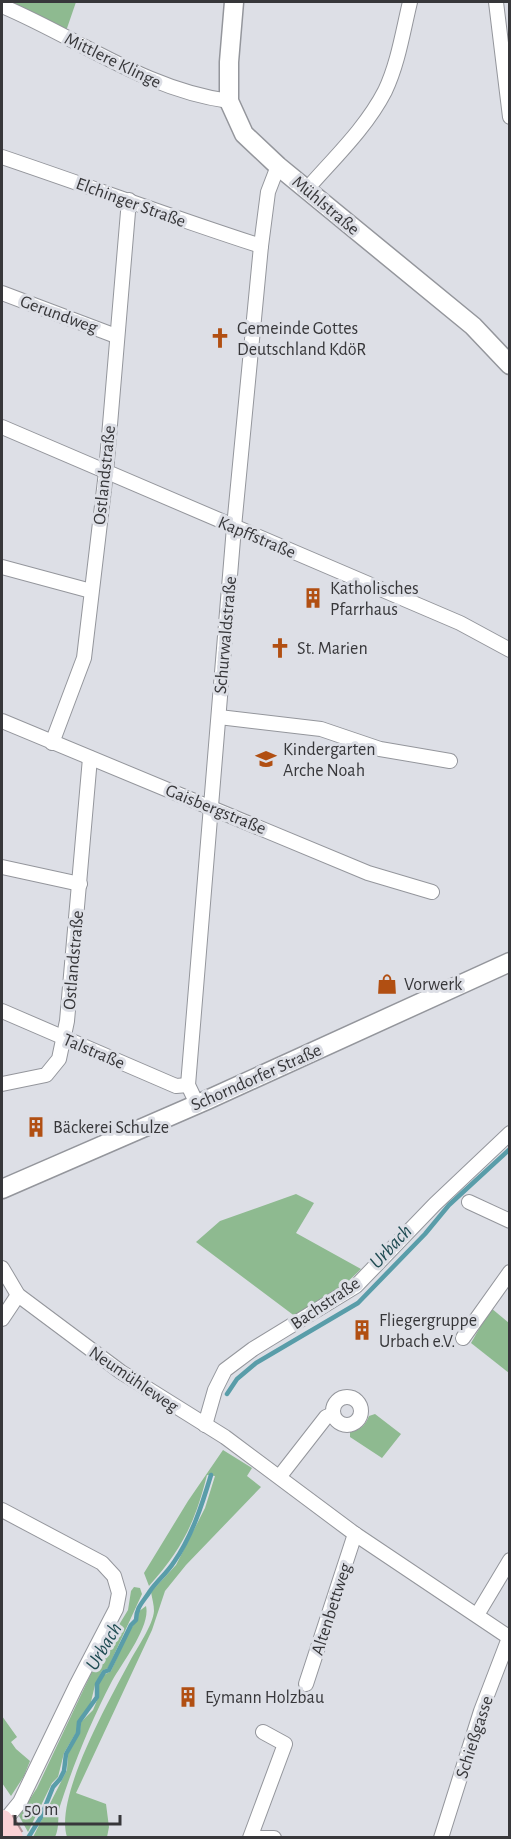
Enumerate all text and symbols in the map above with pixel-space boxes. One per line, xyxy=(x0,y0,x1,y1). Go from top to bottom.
street label: Mittlere Klinge xyxy=(61,30,164,92)
street label: Mühlstraße xyxy=(288,173,362,239)
street label: Elchinger Straße xyxy=(73,175,188,231)
street label: Gerundweg xyxy=(18,293,100,337)
place label: Gemeinde Gottes Deutschland KdöR xyxy=(237,320,366,359)
church icon: Gemeinde Gottes Deutschland KdöR xyxy=(208,326,232,350)
street label: Ostlandstraße xyxy=(91,425,119,526)
street label: Kapffstraße xyxy=(215,514,298,562)
street label: Schurwaldstraße xyxy=(212,576,240,695)
place label: Katholisches Pfarrhaus xyxy=(330,580,419,619)
building icon: Katholisches Pfarrhaus xyxy=(301,586,325,610)
church icon: St. Marien xyxy=(268,636,292,660)
place label: St. Marien xyxy=(297,640,368,658)
place label: Kindergarten Arche Noah xyxy=(283,741,375,780)
school or university icon: Kindergarten Arche Noah xyxy=(254,747,278,771)
street label: Gaisbergstraße xyxy=(163,782,268,838)
street label: Ostlandstraße xyxy=(61,910,87,1011)
shop icon: Vorwerk xyxy=(375,972,399,996)
place label: Vorwerk xyxy=(404,976,463,994)
street label: Talstraße xyxy=(60,1031,127,1073)
street label: Schorndorfer Straße xyxy=(188,1041,324,1115)
building icon: Bäckerei Schulze xyxy=(24,1115,48,1139)
place label: Bäckerei Schulze xyxy=(53,1119,169,1137)
water label: Urbach xyxy=(366,1221,416,1272)
street label: Bachstraße xyxy=(288,1274,363,1333)
place label: Fliegergruppe Urbach e.V. xyxy=(379,1312,477,1351)
building icon: Fliegergruppe Urbach e.V. xyxy=(350,1318,374,1342)
street label: Neumühleweg xyxy=(85,1343,182,1416)
street label: Altenbettweg xyxy=(309,1561,355,1658)
water label: Urbach xyxy=(82,1619,126,1674)
building icon: Eymann Holzbau xyxy=(176,1685,200,1709)
place label: Eymann Holzbau xyxy=(205,1689,324,1707)
street label: Schießgasse xyxy=(453,1694,497,1781)
scale bar xyxy=(15,1788,120,1826)
text: 50 m xyxy=(24,1801,58,1819)

